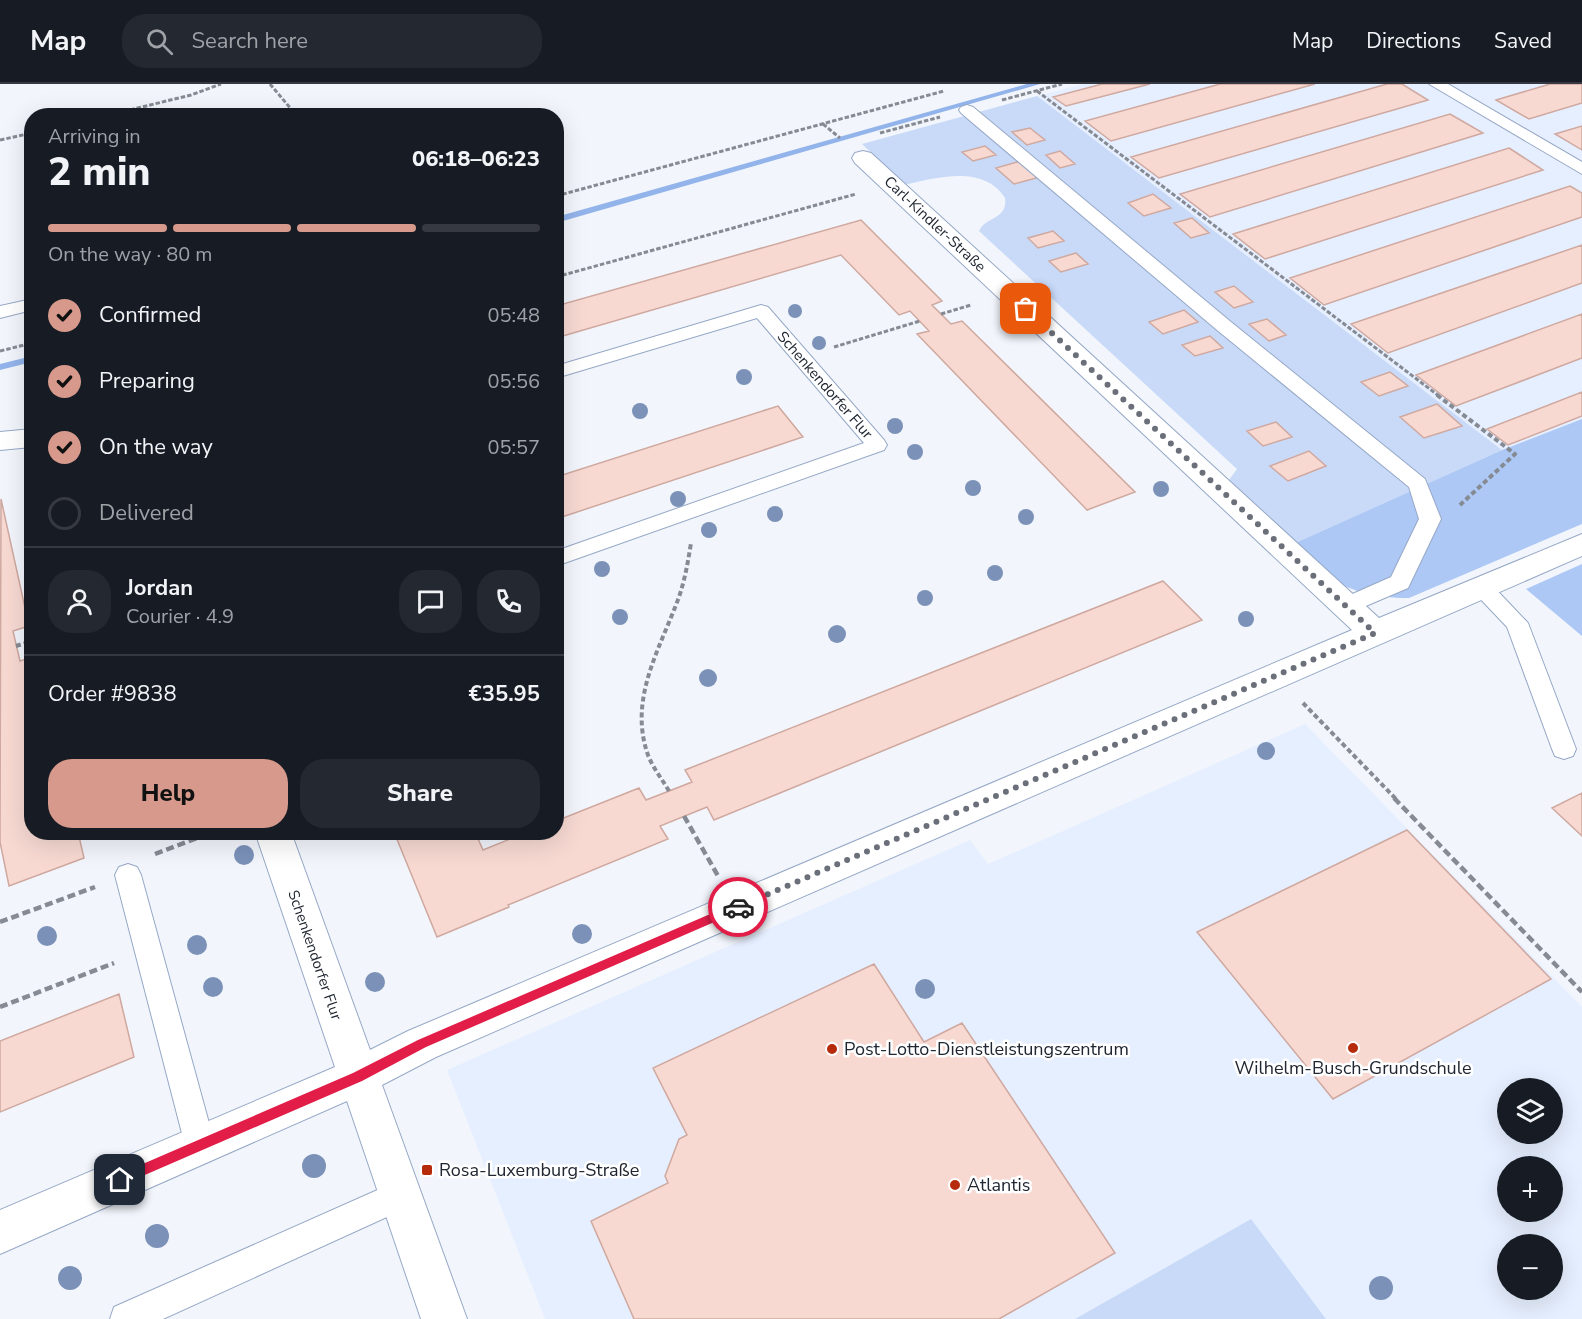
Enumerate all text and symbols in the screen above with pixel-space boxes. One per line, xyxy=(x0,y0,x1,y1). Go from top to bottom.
search box xyxy=(122,14,542,68)
text: Map xyxy=(30,22,86,60)
icon: search xyxy=(143,25,176,58)
text: Search here xyxy=(191,26,308,56)
text: Map xyxy=(1292,27,1333,55)
text: Directions xyxy=(1366,27,1461,55)
text: Saved xyxy=(1494,27,1552,55)
text: Arriving in xyxy=(48,123,141,150)
text: 06:18–06:23 xyxy=(412,144,540,174)
text: 2 min xyxy=(48,146,151,199)
street label: Carl-Kindler-Straße xyxy=(880,172,990,276)
text: On the way · 80 m xyxy=(48,241,212,268)
pin xyxy=(1000,283,1051,334)
icon: bag xyxy=(1009,292,1042,325)
icon: check xyxy=(48,299,81,332)
text: Confirmed xyxy=(99,300,201,330)
text: 05:48 xyxy=(487,302,540,329)
street label: Schenkendorfer Flur xyxy=(773,327,878,443)
icon: check xyxy=(48,365,81,398)
text: Preparing xyxy=(99,366,195,396)
text: 05:56 xyxy=(487,368,540,395)
icon: check xyxy=(48,431,81,464)
text: On the way xyxy=(99,432,213,462)
text: 05:57 xyxy=(487,434,540,461)
text: Delivered xyxy=(99,498,194,528)
button: person xyxy=(48,570,111,633)
button: chat xyxy=(399,570,462,633)
button: phone xyxy=(477,570,540,633)
text: Jordan xyxy=(126,573,193,603)
text: Courier · 4.9 xyxy=(126,603,234,630)
text: Order #9838 xyxy=(48,679,177,709)
text: €35.95 xyxy=(469,679,540,709)
button: Help xyxy=(48,759,288,828)
button: Share xyxy=(300,759,540,828)
courier xyxy=(708,877,768,937)
street label: Schenkendorfer Flur xyxy=(283,887,347,1023)
icon: car xyxy=(722,891,755,924)
place label: Post-Lotto-Dienstleistungszentrum xyxy=(844,1037,1129,1061)
marker: Wilhelm-Busch-Grundschule xyxy=(1346,1041,1360,1055)
marker: Post-Lotto-Dienstleistungszentrum xyxy=(825,1042,839,1056)
place label: Wilhelm-Busch-Grundschule xyxy=(1234,1056,1472,1080)
map controls xyxy=(1497,1078,1563,1300)
button: layers xyxy=(1497,1078,1563,1144)
pin xyxy=(94,1154,145,1205)
button: + xyxy=(1497,1156,1563,1222)
place label: Rosa-Luxemburg-Straße xyxy=(439,1158,639,1182)
icon: home xyxy=(103,1163,136,1196)
marker: Rosa-Luxemburg-Straße xyxy=(420,1163,434,1177)
place label: Atlantis xyxy=(967,1173,1030,1197)
marker: Atlantis xyxy=(948,1178,962,1192)
button: − xyxy=(1497,1234,1563,1300)

